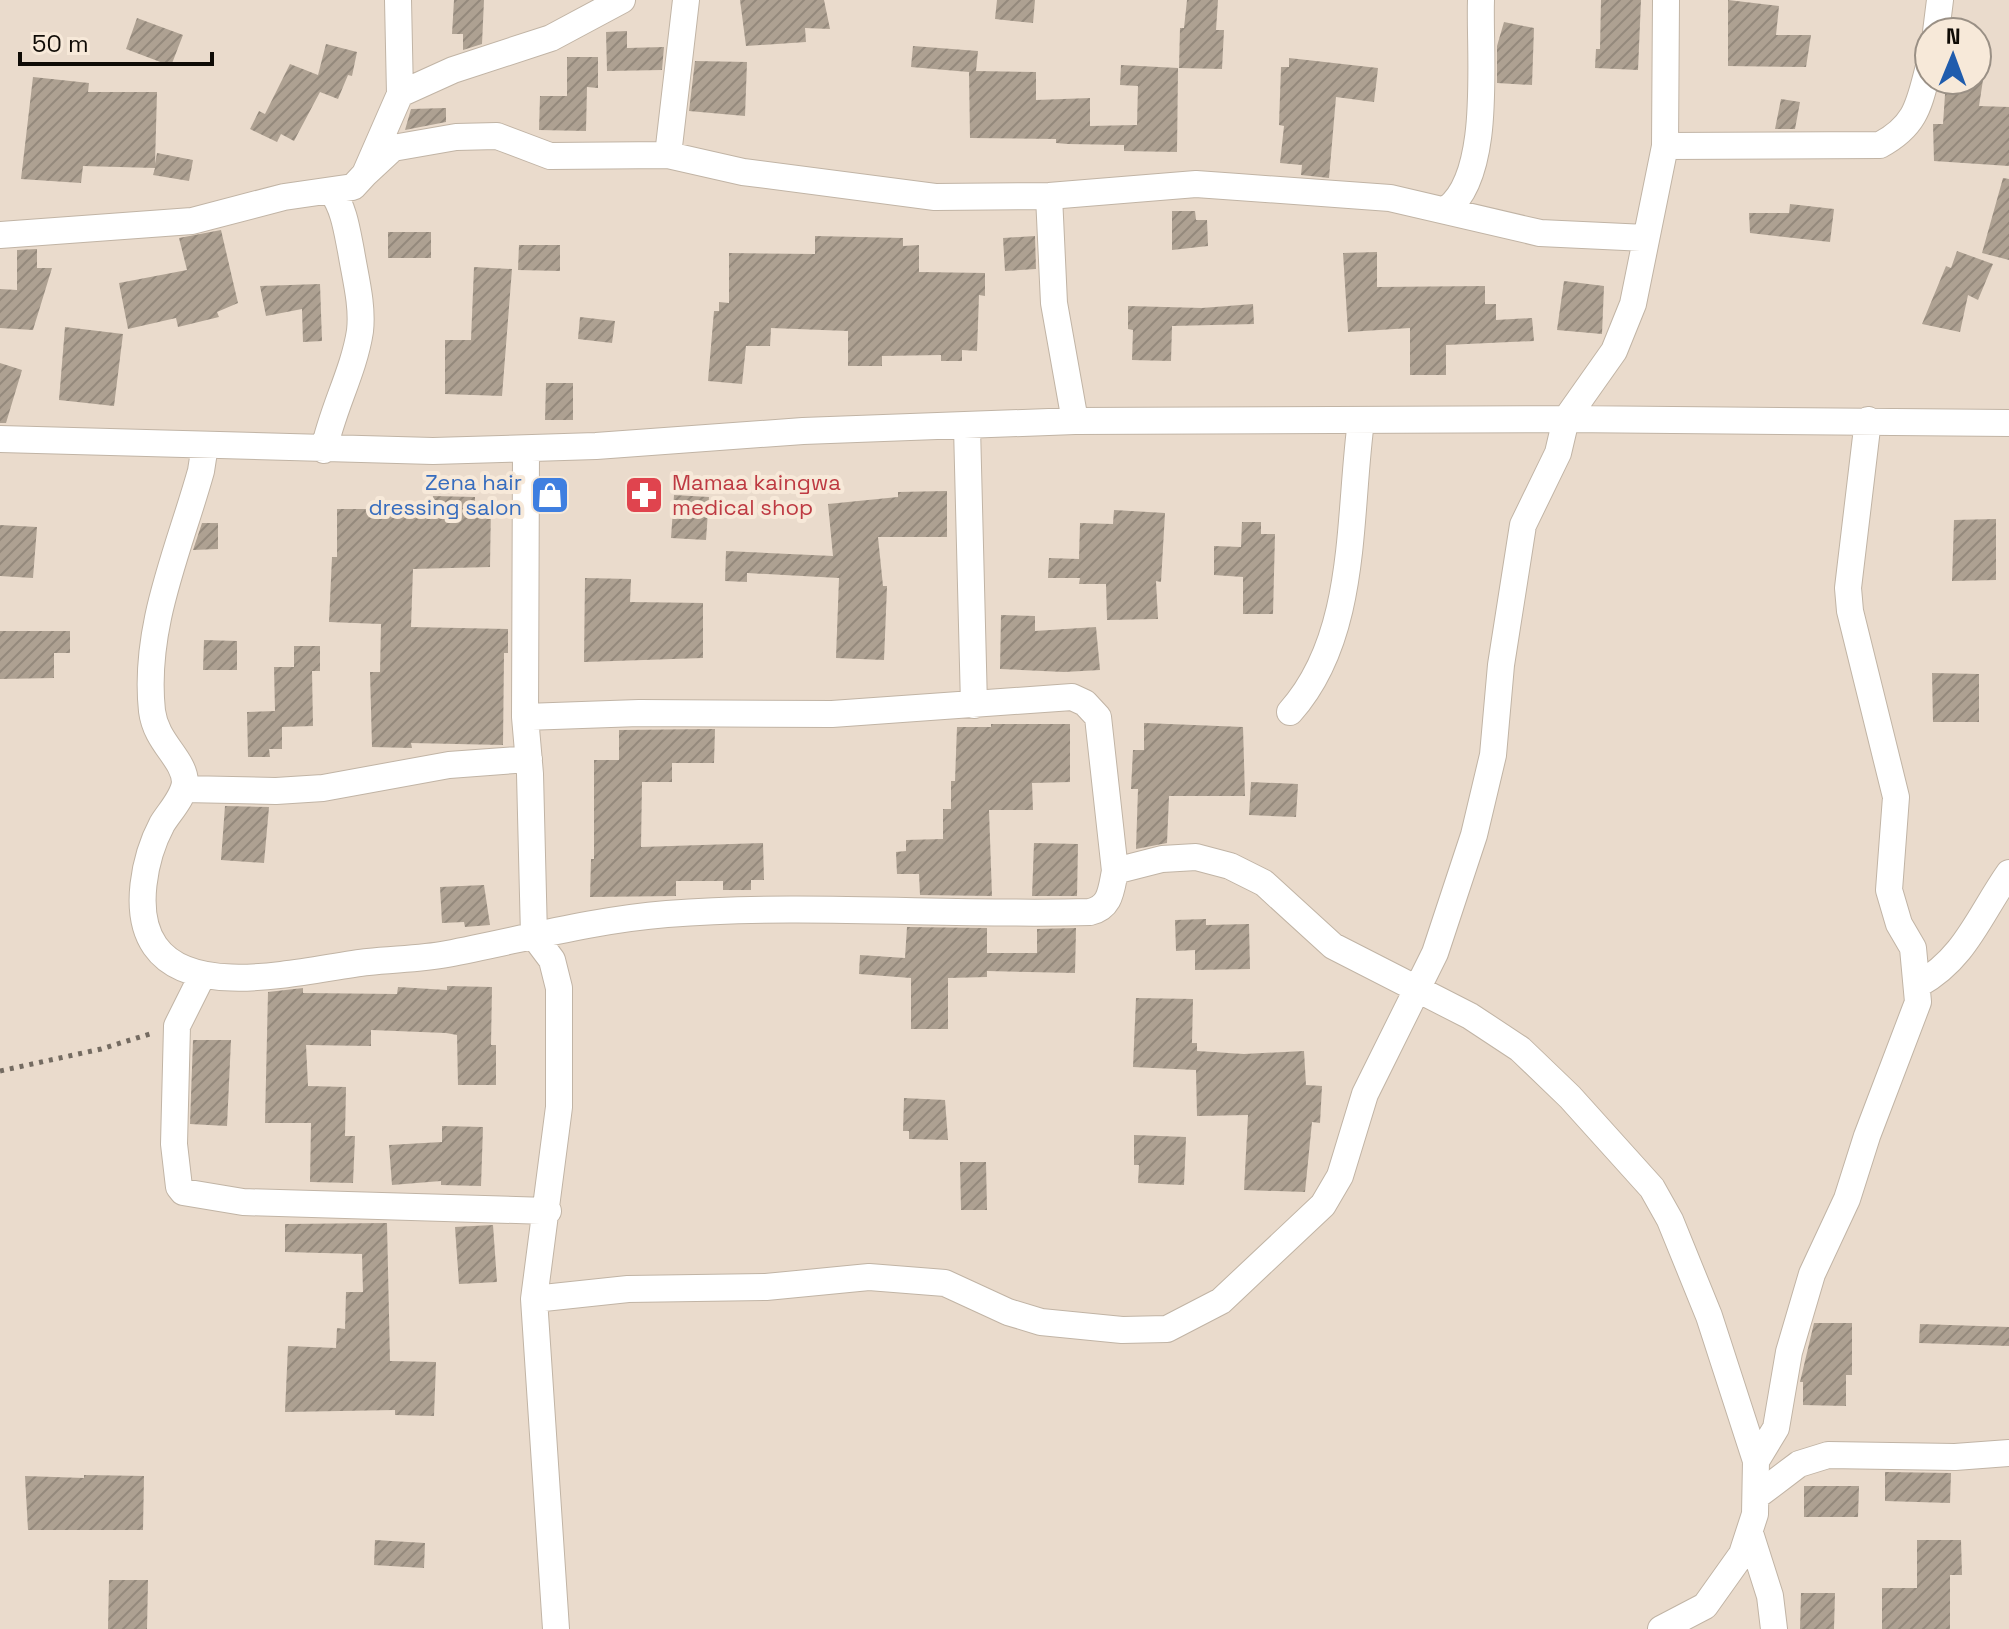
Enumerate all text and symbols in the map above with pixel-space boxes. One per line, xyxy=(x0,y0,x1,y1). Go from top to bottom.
scale bar xyxy=(20,16,212,66)
north arrow xyxy=(1913,16,1993,96)
text: N xyxy=(1946,22,1961,50)
text: 50 m xyxy=(32,28,89,59)
place label: Zena hair dressing salon xyxy=(368,468,522,521)
place label: Mamaa kaingwa medical shop xyxy=(672,468,841,521)
shop icon: Zena hair dressing salon xyxy=(529,474,571,516)
pharmacy icon: Mamaa kaingwa medical shop xyxy=(623,474,665,516)

